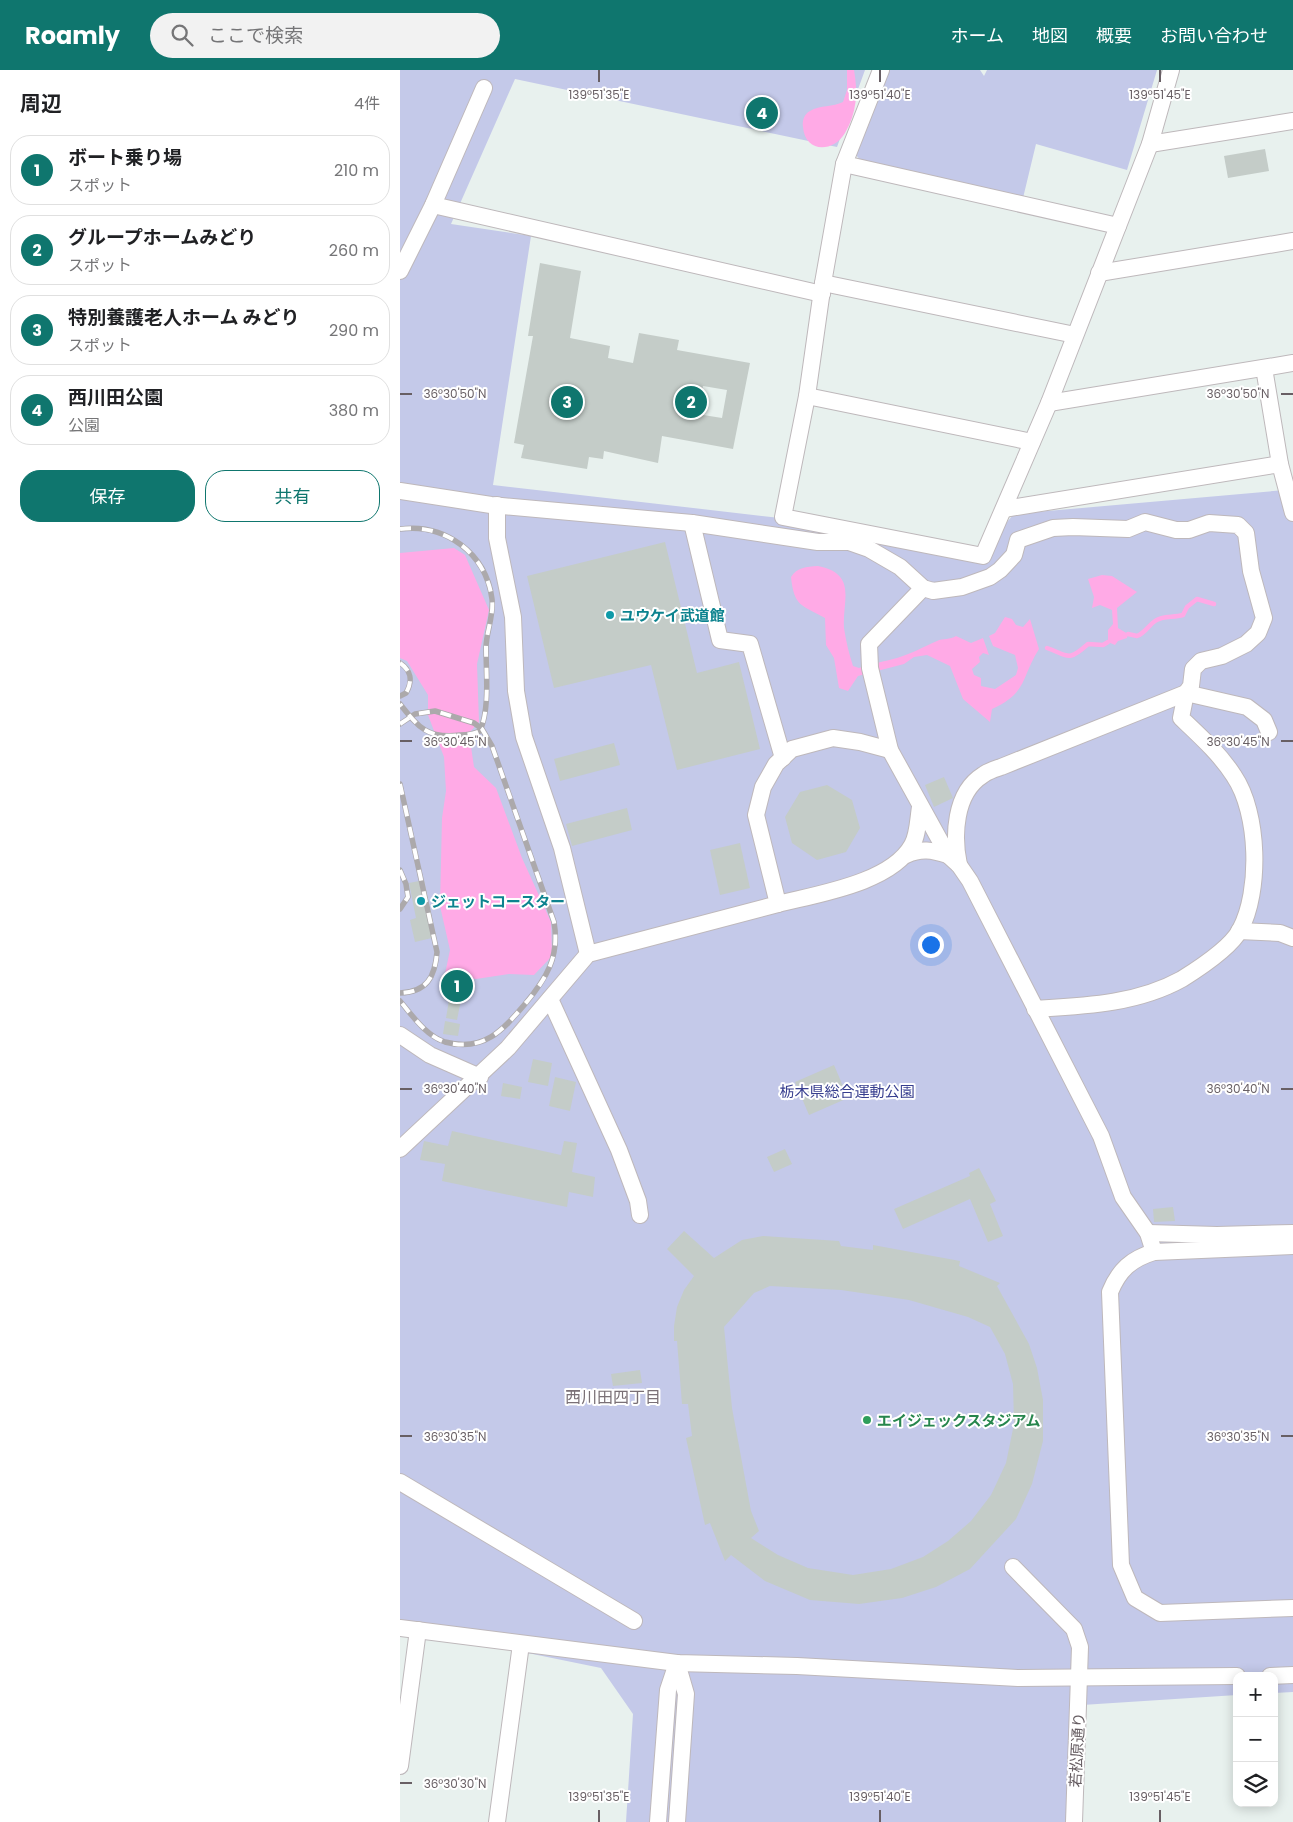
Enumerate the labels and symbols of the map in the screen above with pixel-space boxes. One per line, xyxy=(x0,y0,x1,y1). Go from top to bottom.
text: 139°51'35"E xyxy=(569,86,629,103)
text: 139°51'40"E xyxy=(849,86,911,103)
text: 139°51'45"E xyxy=(1129,86,1191,103)
pin: 4 xyxy=(746,94,778,132)
pin: 3 xyxy=(551,383,583,421)
pin: 2 xyxy=(675,383,707,421)
text: 36°30'50"N xyxy=(423,385,487,402)
text: 36°30'50"N xyxy=(1206,385,1270,402)
place label: ユウケイ武道館 xyxy=(620,605,725,626)
marker: ユウケイ武道館 xyxy=(604,609,616,621)
text: 36°30'45"N xyxy=(423,733,487,750)
text: 36°30'45"N xyxy=(1206,733,1270,750)
place label: ジェットコースター xyxy=(431,891,565,912)
marker: ジェットコースター xyxy=(415,895,427,907)
your location xyxy=(918,932,944,958)
pin: 1 xyxy=(441,967,473,1005)
text: 36°30'40"N xyxy=(423,1080,487,1097)
text: 36°30'40"N xyxy=(1206,1080,1270,1097)
park label: 栃木県総合運動公園 xyxy=(779,1081,915,1102)
district label: 西川田四丁目 xyxy=(565,1386,661,1409)
place label: エイジェックスタジアム xyxy=(877,1410,1041,1431)
marker: エイジェックスタジアム xyxy=(861,1414,873,1426)
text: 36°30'35"N xyxy=(424,1428,486,1445)
text: 36°30'35"N xyxy=(1207,1428,1269,1445)
street label: 若松原通り xyxy=(1065,1712,1089,1788)
text: 36°30'30"N xyxy=(424,1775,486,1792)
text: 139°51'35"E xyxy=(569,1788,629,1805)
text: 139°51'40"E xyxy=(849,1788,911,1805)
text: 139°51'45"E xyxy=(1129,1788,1191,1805)

